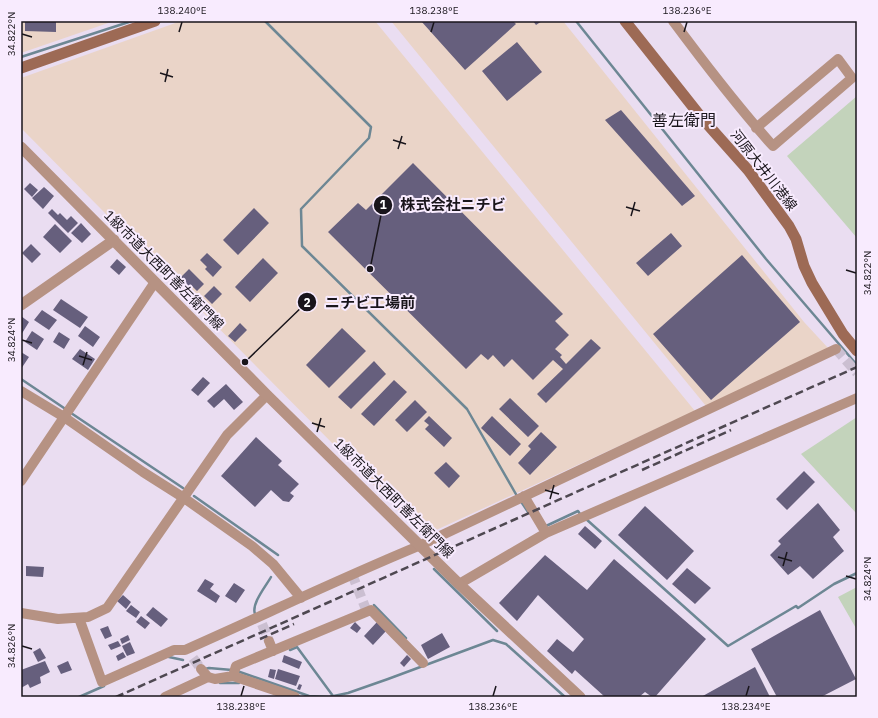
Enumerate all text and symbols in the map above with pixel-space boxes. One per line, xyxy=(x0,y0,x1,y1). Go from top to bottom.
text: 138.240°E xyxy=(157,4,207,17)
text: 138.238°E xyxy=(409,4,459,17)
text: 138.236°E xyxy=(662,4,712,17)
text: 34.822°N xyxy=(5,12,18,56)
district label: 善左衛門 xyxy=(652,110,716,130)
street label: 河原大井川港線 xyxy=(727,126,801,214)
callout: 株式会社ニチビ xyxy=(373,191,514,218)
text: 株式会社ニチビ xyxy=(400,195,506,214)
text: 1 xyxy=(379,197,387,212)
street label: 1級市道大西町善左衛門線 xyxy=(100,206,228,334)
text: 34.822°N xyxy=(861,251,874,295)
callout: ニチビ工場前 xyxy=(297,289,423,316)
text: ニチビ工場前 xyxy=(325,293,415,312)
text: 2 xyxy=(303,295,311,310)
text: 34.824°N xyxy=(5,318,18,362)
street label: 1級市道大西町善左衛門線 xyxy=(330,434,458,562)
text: 34.824°N xyxy=(861,557,874,601)
text: 34.826°N xyxy=(5,624,18,668)
text: 138.238°E xyxy=(216,700,266,713)
text: 138.236°E xyxy=(468,700,518,713)
text: 138.234°E xyxy=(721,700,771,713)

